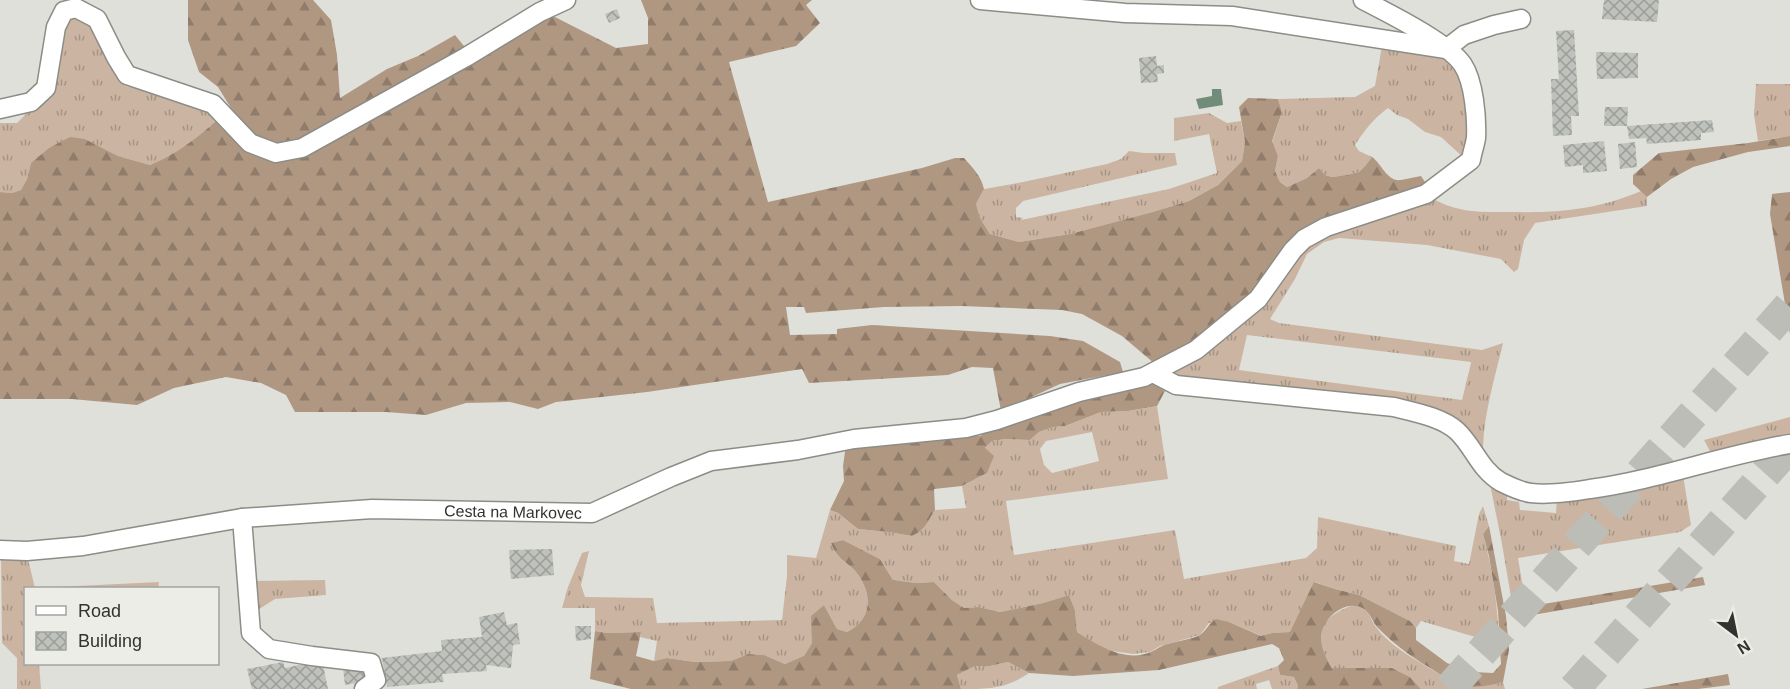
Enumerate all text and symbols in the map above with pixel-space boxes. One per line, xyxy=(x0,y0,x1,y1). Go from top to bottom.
street label: Cesta na Markovec xyxy=(444,502,582,521)
legend xyxy=(24,587,219,665)
text: Road xyxy=(78,601,121,621)
north arrow xyxy=(1706,605,1766,665)
text: Building xyxy=(78,631,142,651)
text: N xyxy=(1734,637,1753,658)

